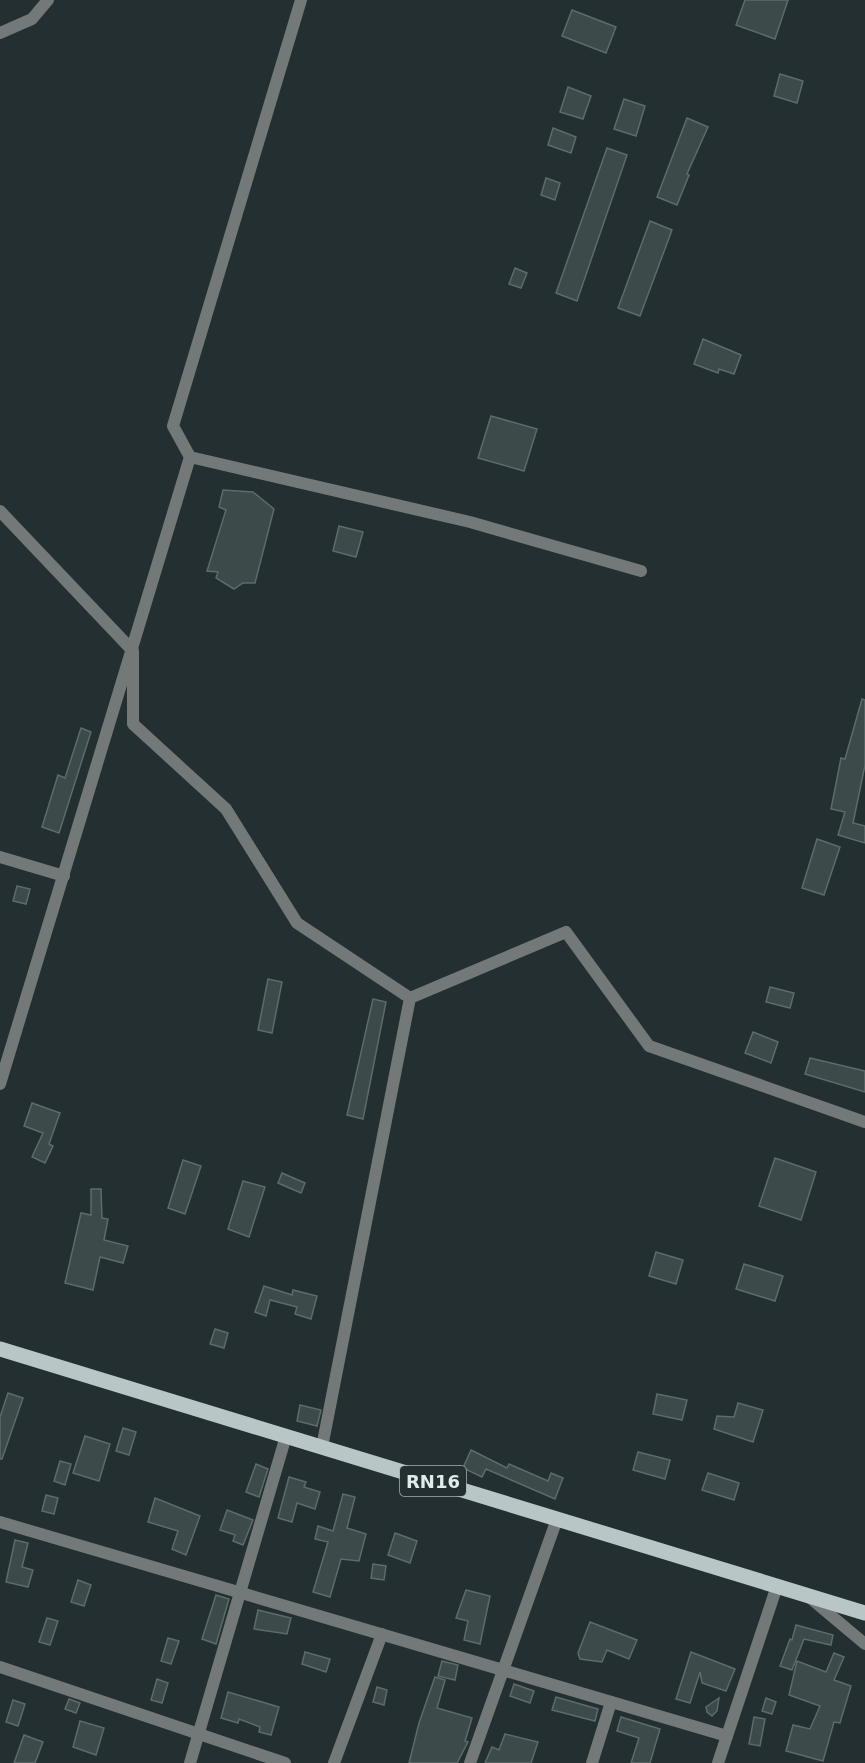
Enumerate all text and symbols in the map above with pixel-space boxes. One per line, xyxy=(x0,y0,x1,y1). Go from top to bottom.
road number: RN16 xyxy=(400,1466,466,1496)

